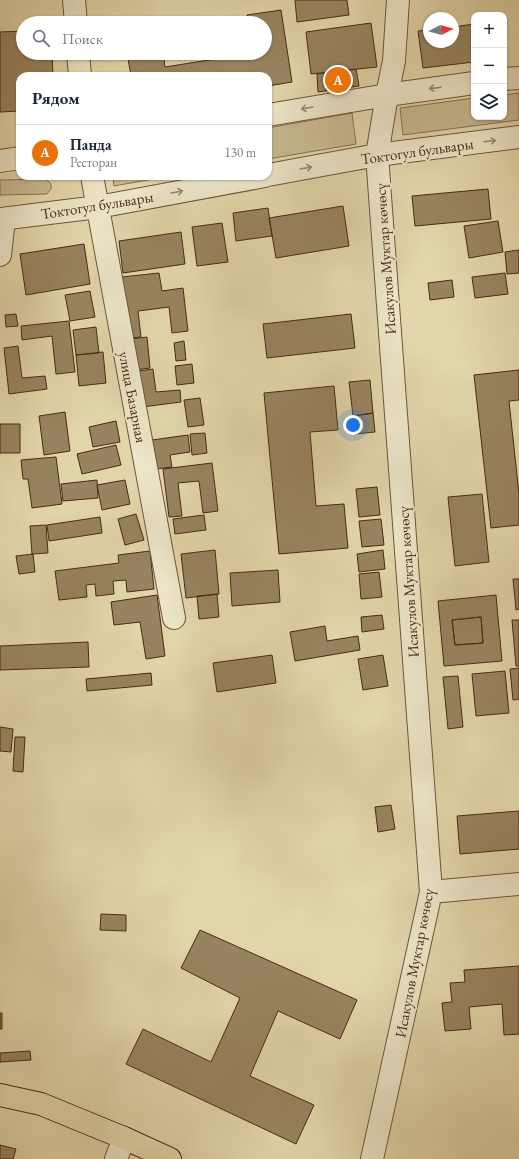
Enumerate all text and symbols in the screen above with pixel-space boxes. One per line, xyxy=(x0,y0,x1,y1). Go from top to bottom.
north arrow xyxy=(423,12,459,48)
map controls xyxy=(471,12,507,120)
button: + xyxy=(471,12,507,48)
search box xyxy=(16,16,272,60)
icon: search xyxy=(30,27,52,49)
text: Поиск xyxy=(62,29,103,48)
button: − xyxy=(471,48,507,84)
pin: A xyxy=(325,65,351,95)
button: layers xyxy=(471,84,507,120)
one-way arrow xyxy=(429,85,442,92)
text: Рядом xyxy=(32,87,80,109)
one-way arrow xyxy=(301,105,314,113)
street label: Токтогул бульвары xyxy=(359,134,475,168)
text: Панда xyxy=(70,135,112,154)
one-way arrow xyxy=(483,137,496,144)
text: A xyxy=(40,144,50,161)
text: 130 m xyxy=(225,144,256,161)
text: Ресторан xyxy=(70,154,117,171)
one-way arrow xyxy=(299,164,312,172)
street label: Исакулов Муктар көчөсү xyxy=(370,182,400,335)
street label: Токтогул бульвары xyxy=(39,187,155,223)
one-way arrow xyxy=(170,188,183,196)
street label: улица Базарная xyxy=(115,350,151,445)
your location xyxy=(343,415,363,435)
street label: Исакулов Муктар көчөсү xyxy=(393,505,423,658)
street label: Исакулов Муктар көчөсү xyxy=(390,886,438,1039)

